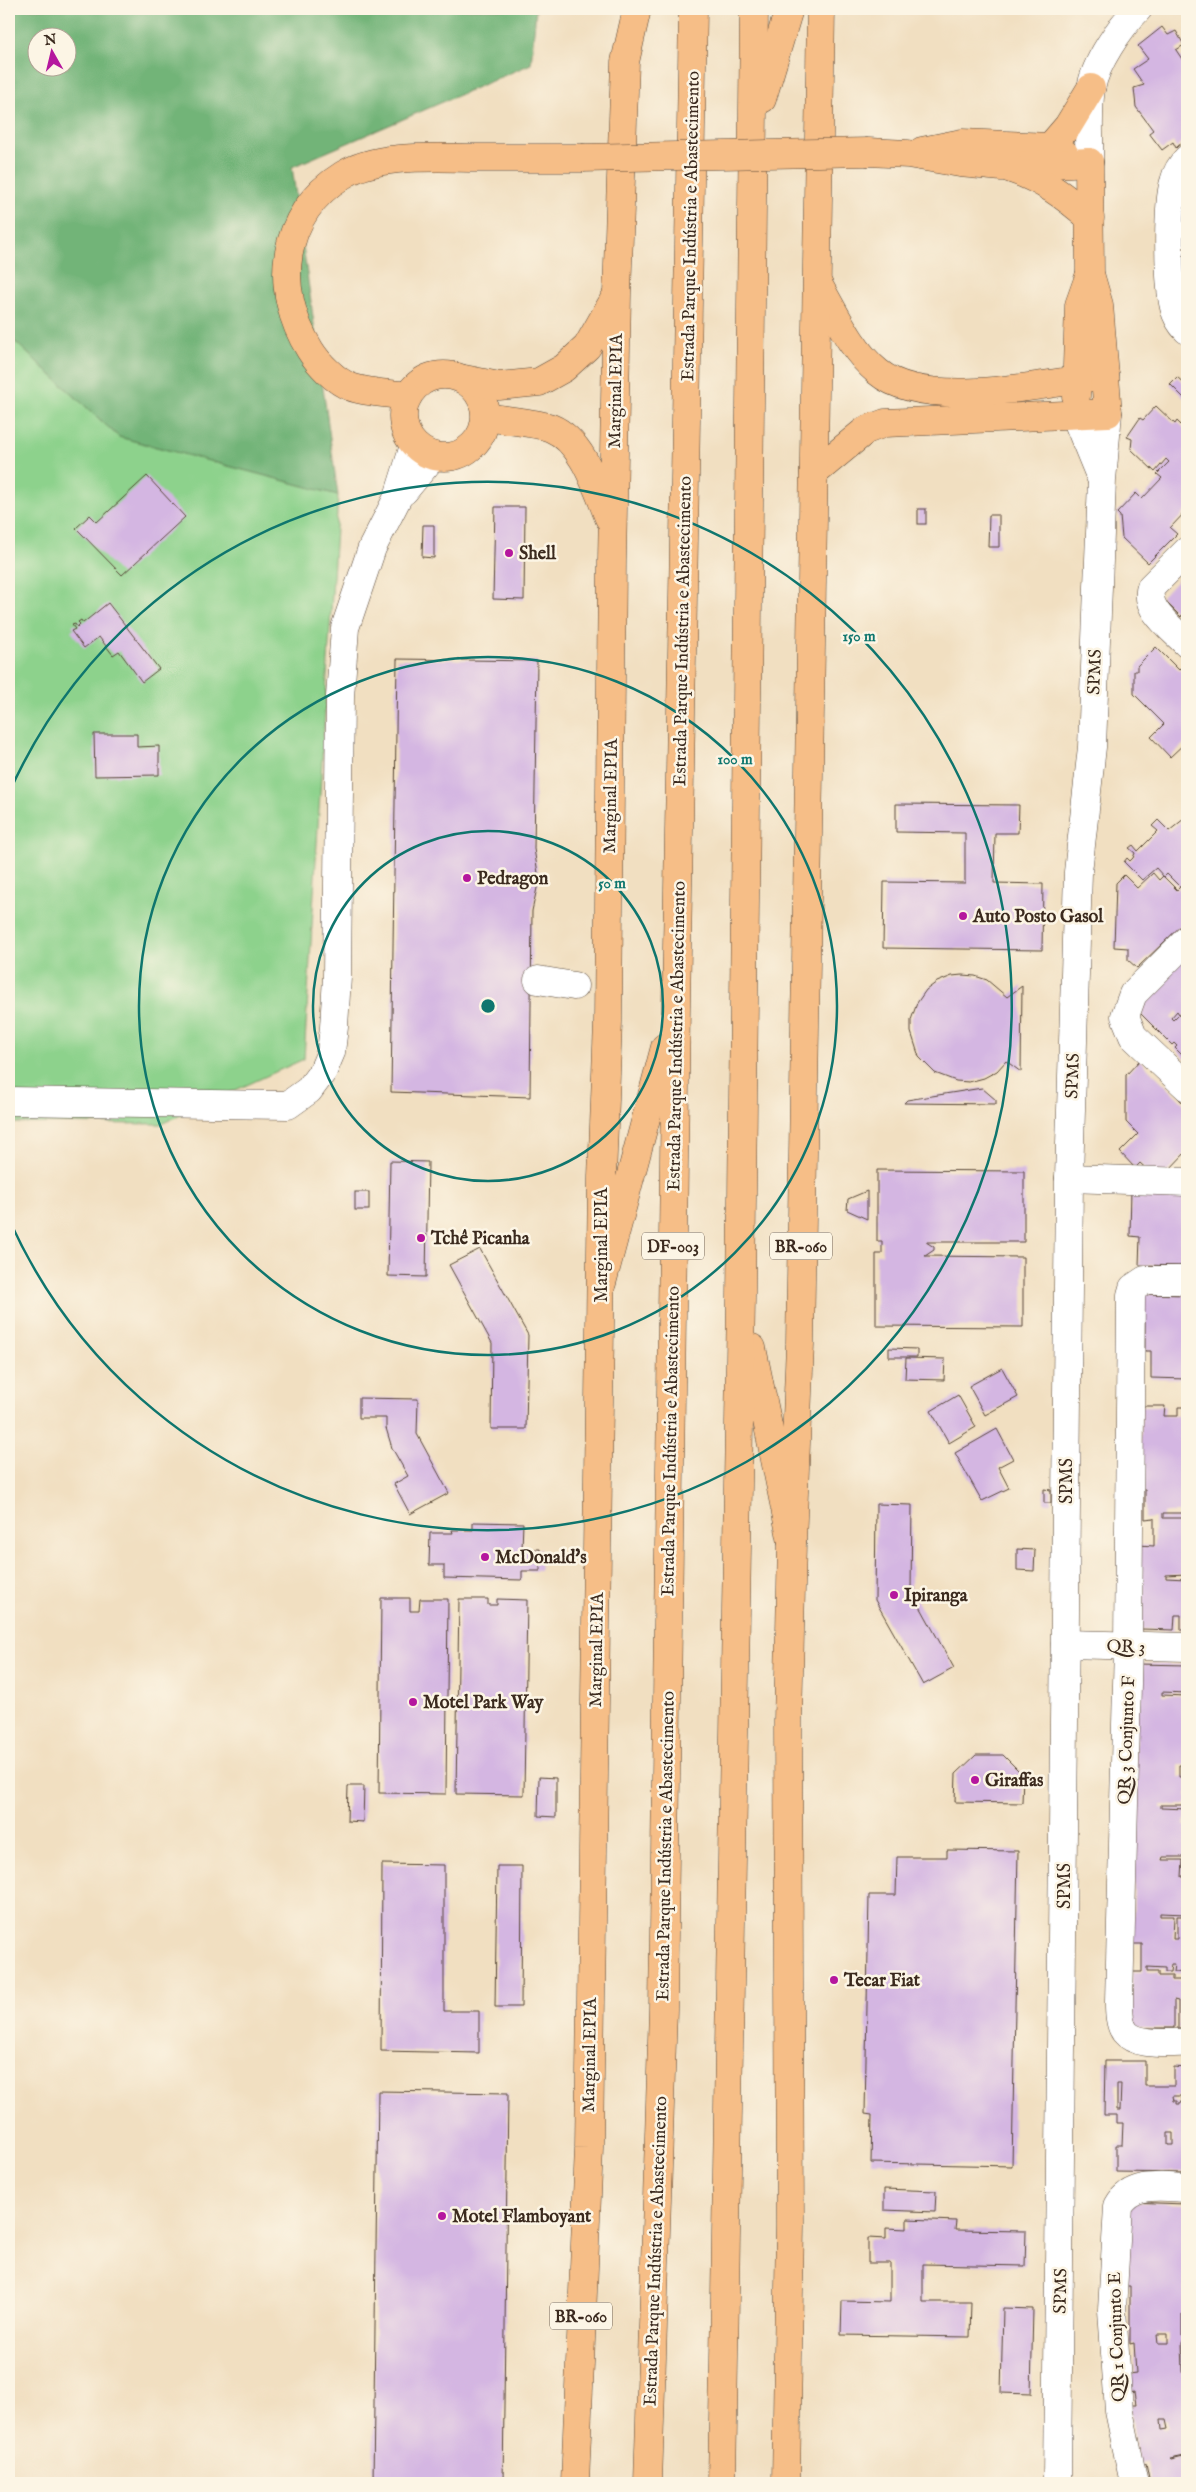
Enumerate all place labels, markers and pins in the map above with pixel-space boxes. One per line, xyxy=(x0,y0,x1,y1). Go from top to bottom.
place label: Shell xyxy=(519,543,557,566)
marker: Shell xyxy=(503,547,515,559)
place label: Pedragon xyxy=(477,868,549,891)
marker: Pedragon xyxy=(461,872,473,884)
place label: Auto Posto Gasol xyxy=(972,906,1104,929)
marker: Auto Posto Gasol xyxy=(957,910,969,922)
centre of rings xyxy=(479,997,497,1015)
place label: Tchê Picanha xyxy=(430,1228,531,1251)
marker: Tchê Picanha xyxy=(415,1232,427,1244)
place label: McDonald's xyxy=(495,1547,587,1570)
marker: McDonald's xyxy=(479,1551,491,1563)
place label: Ipiranga xyxy=(904,1585,969,1608)
marker: Ipiranga xyxy=(888,1589,900,1601)
place label: Motel Park Way xyxy=(423,1692,545,1715)
marker: Motel Park Way xyxy=(407,1696,419,1708)
place label: Giraffas xyxy=(985,1770,1044,1793)
marker: Giraffas xyxy=(969,1774,981,1786)
place label: Tecar Fiat xyxy=(843,1970,921,1993)
marker: Tecar Fiat xyxy=(828,1974,840,1986)
place label: Motel Flamboyant xyxy=(452,2206,592,2229)
marker: Motel Flamboyant xyxy=(436,2210,448,2222)

